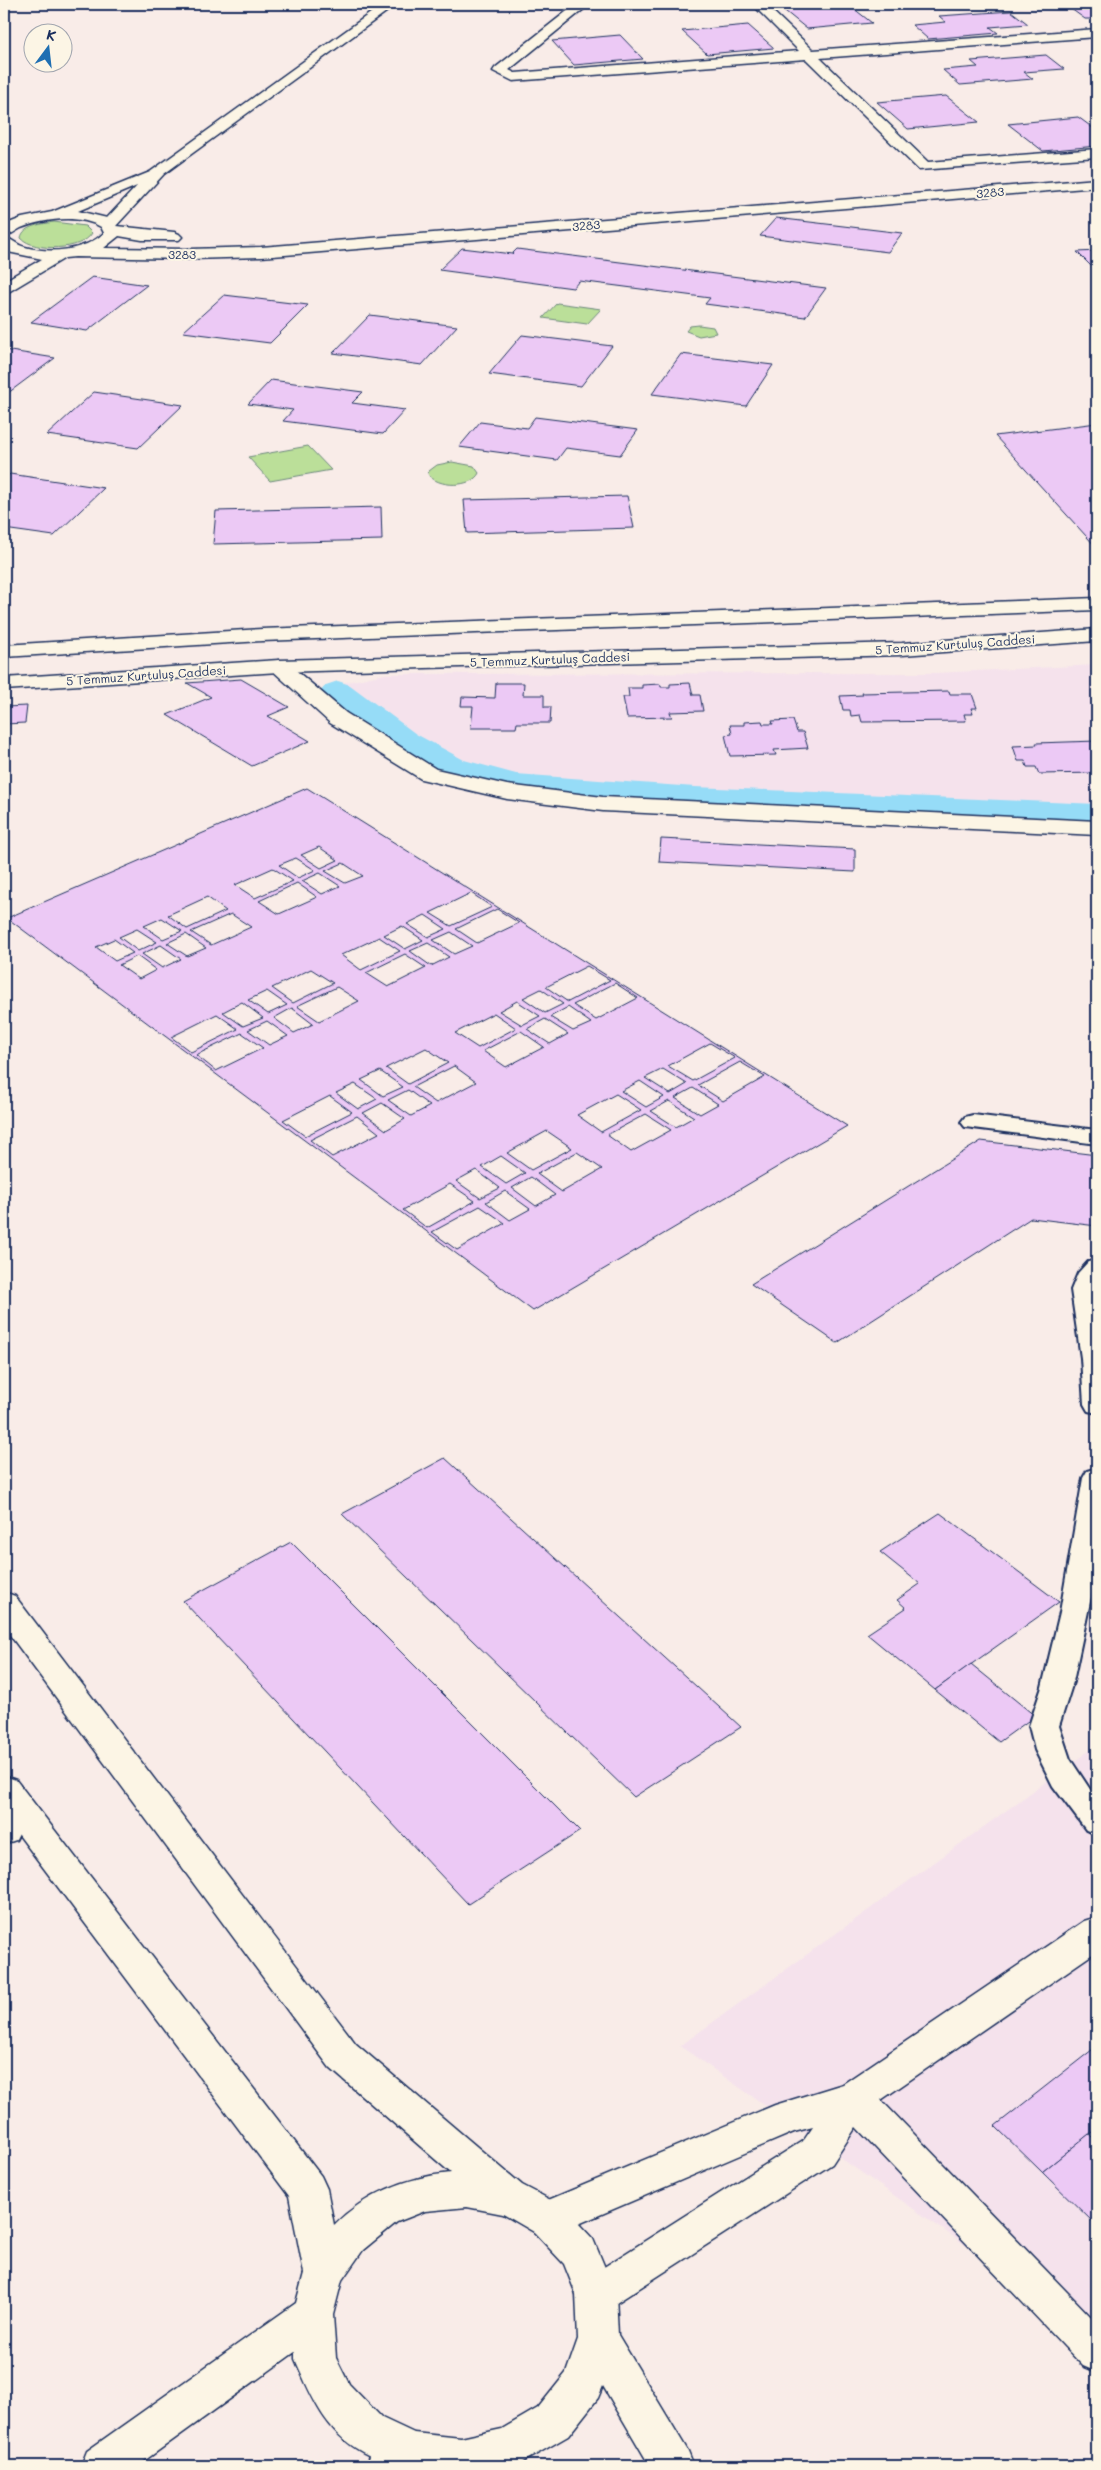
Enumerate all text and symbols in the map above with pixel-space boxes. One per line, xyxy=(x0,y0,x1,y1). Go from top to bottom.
north arrow xyxy=(22,22,72,72)
text: K xyxy=(45,25,58,45)
street label: 3283 xyxy=(975,183,1005,201)
street label: 3283 xyxy=(571,216,601,234)
street label: 3283 xyxy=(168,246,196,262)
street label: 5 Temmuz Kurtuluş Caddesi xyxy=(874,630,1036,658)
street label: 5 Temmuz Kurtuluş Caddesi xyxy=(470,648,630,670)
street label: 5 Temmuz Kurtuluş Caddesi xyxy=(65,661,227,689)

